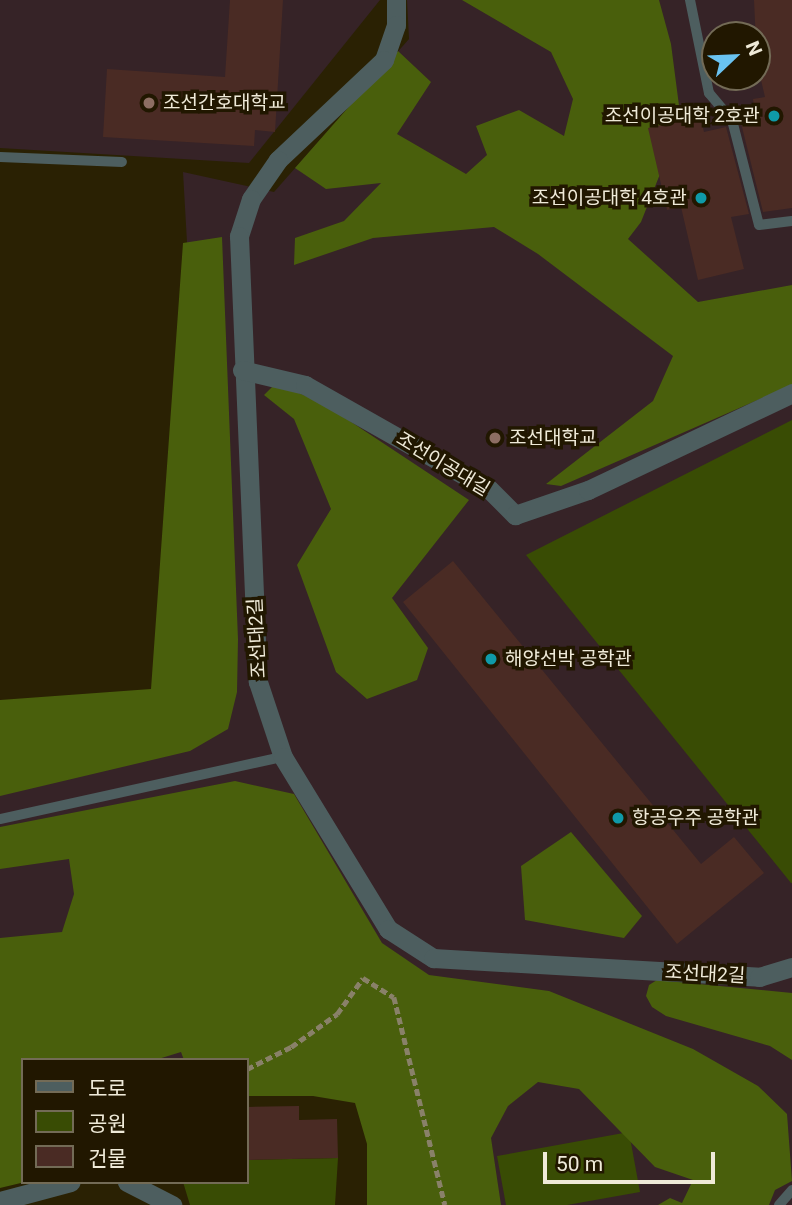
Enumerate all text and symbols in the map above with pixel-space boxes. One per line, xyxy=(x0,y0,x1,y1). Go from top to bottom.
north arrow xyxy=(701,21,771,91)
text: N xyxy=(741,38,767,59)
place label: 조선간호대학교 xyxy=(163,92,285,114)
marker: 조선간호대학교 xyxy=(141,95,157,111)
place label: 조선이공대학 2호관 xyxy=(605,105,760,127)
marker: 조선이공대학 2호관 xyxy=(766,108,782,124)
place label: 조선이공대학 4호관 xyxy=(532,187,687,209)
marker: 조선이공대학 4호관 xyxy=(693,190,709,206)
street label: 조선이공대길 xyxy=(392,427,494,501)
place label: 조선대학교 xyxy=(509,427,596,449)
marker: 조선대학교 xyxy=(487,430,503,446)
street label: 조선대2길 xyxy=(244,597,270,679)
place label: 해양선박 공학관 xyxy=(505,648,632,670)
marker: 해양선박 공학관 xyxy=(483,651,499,667)
place label: 항공우주 공학관 xyxy=(632,807,759,829)
marker: 항공우주 공학관 xyxy=(610,810,626,826)
street label: 조선대2길 xyxy=(664,961,746,987)
legend xyxy=(21,1058,248,1184)
text: 도로 xyxy=(88,1077,127,1101)
text: 공원 xyxy=(88,1112,127,1136)
scale bar xyxy=(547,1138,718,1182)
text: 건물 xyxy=(88,1147,127,1171)
text: 50 m xyxy=(556,1152,603,1176)

